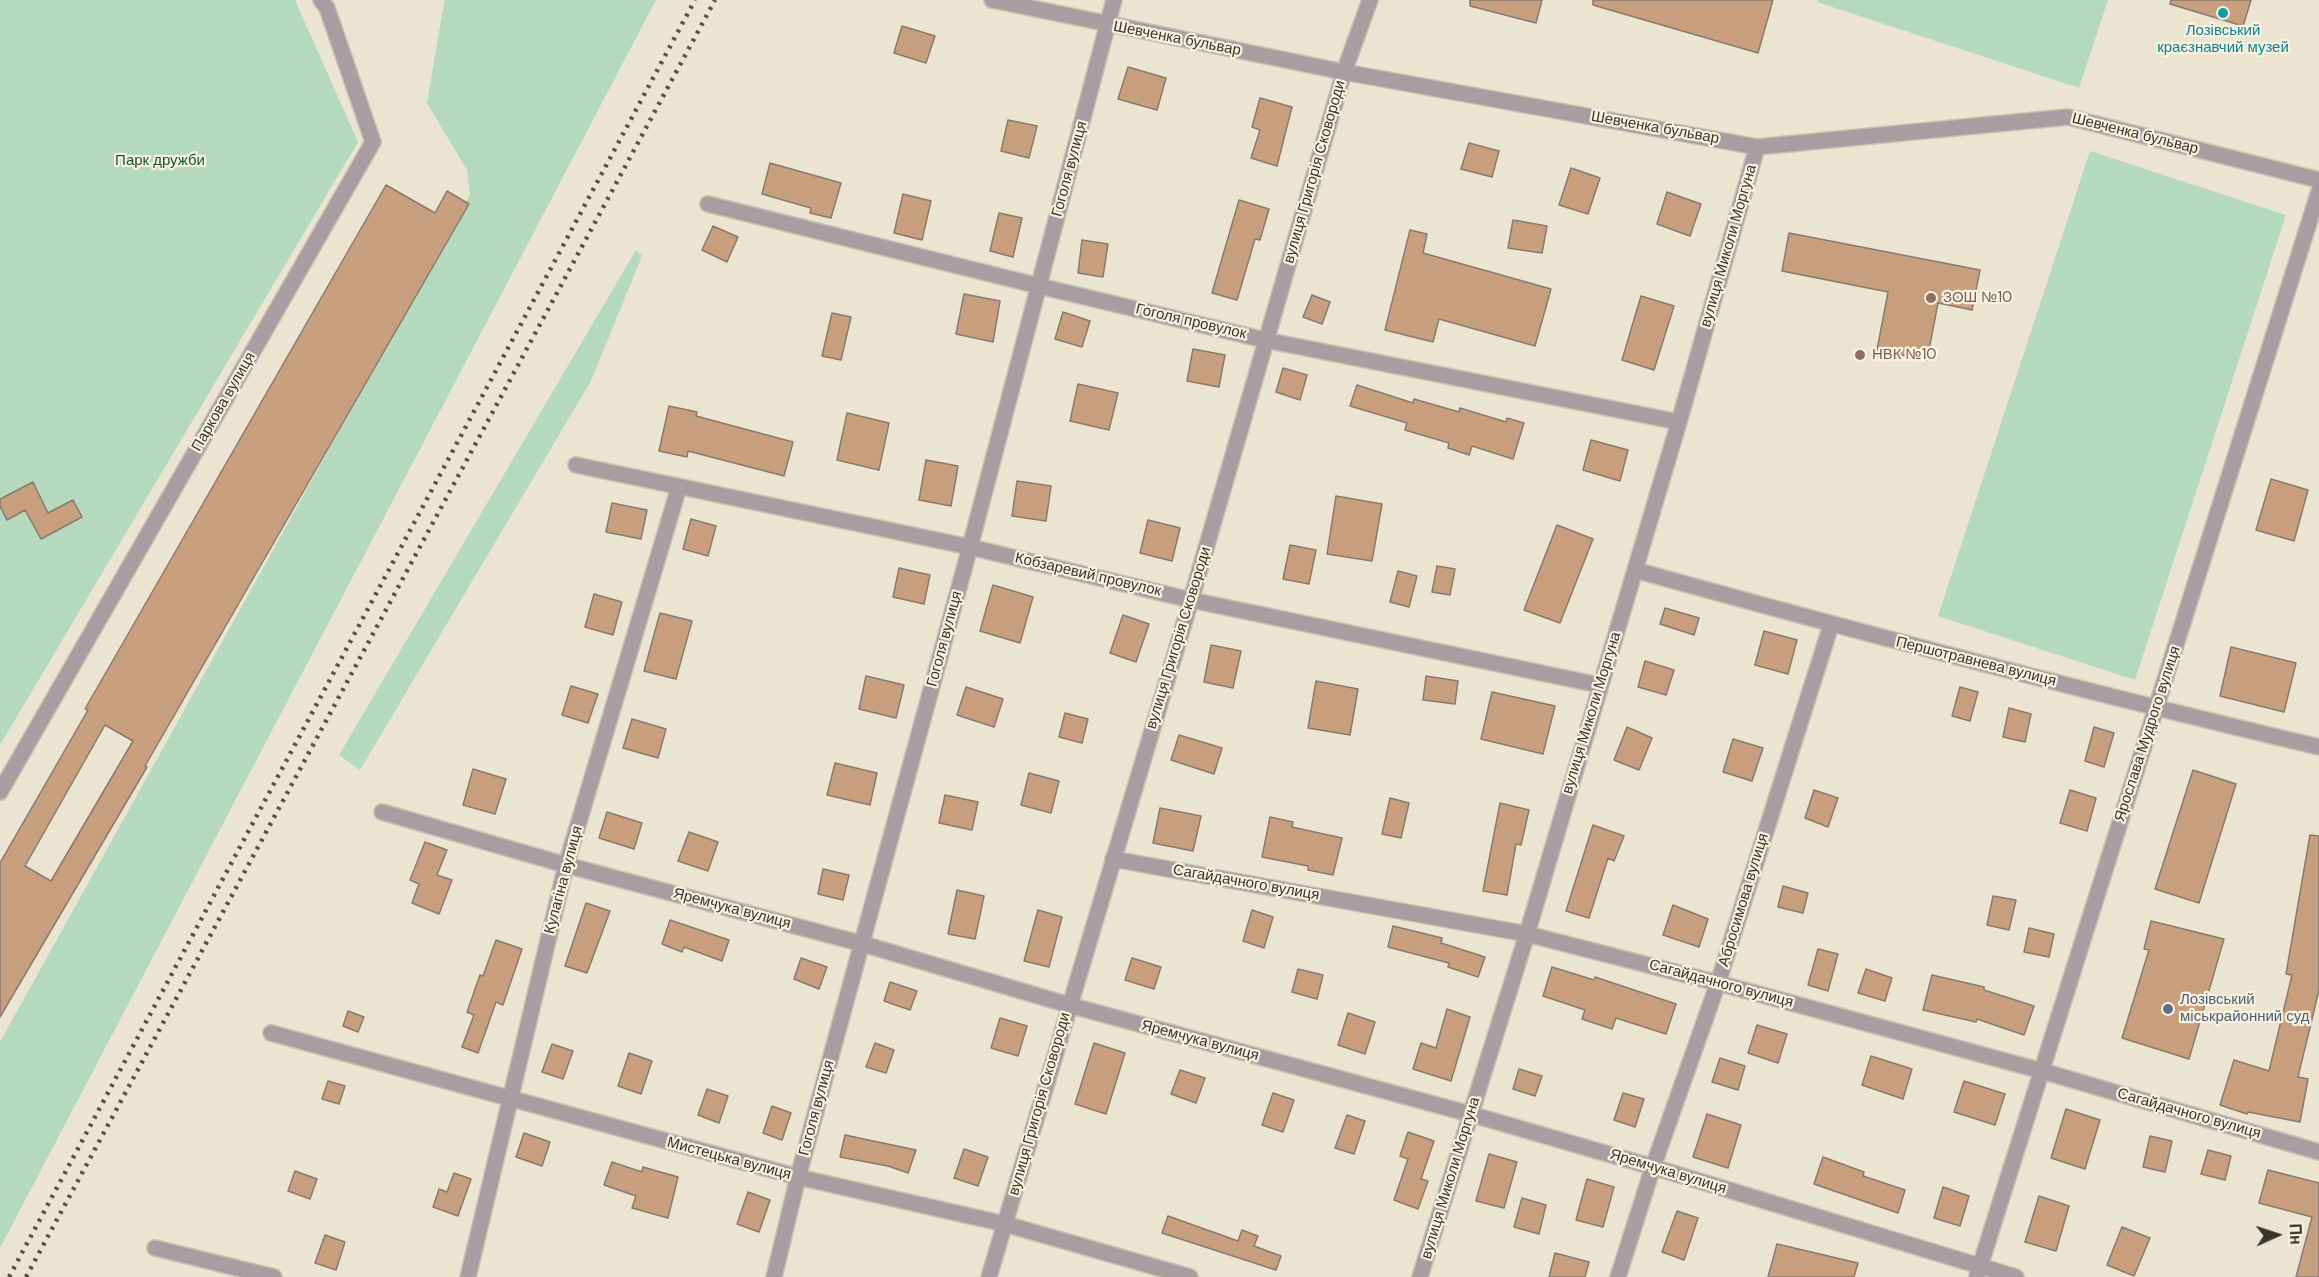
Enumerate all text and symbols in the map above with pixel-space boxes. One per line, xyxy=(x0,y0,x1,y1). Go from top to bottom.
marker: Лозівський краєзнавчий музей xyxy=(2216,6,2230,20)
street label: Шевченка бульвар xyxy=(1112,18,1242,60)
place label: Лозівський краєзнавчий музей xyxy=(2157,22,2289,57)
street label: вулиця Григорія Сковороди xyxy=(1280,78,1350,266)
street label: Шевченка бульвар xyxy=(1590,108,1720,148)
street label: Шевченка бульвар xyxy=(2070,110,2200,158)
street label: Гоголя вулиця xyxy=(1049,119,1091,219)
park label: Парк дружби xyxy=(115,152,205,170)
street label: вулиця Миколи Моргуна xyxy=(1697,163,1761,329)
place label: ЗОШ №10 xyxy=(1943,289,2012,307)
marker: ЗОШ №10 xyxy=(1924,291,1938,305)
street label: Гоголя провулок xyxy=(1134,301,1248,343)
place label: НВК №10 xyxy=(1872,346,1937,364)
marker: НВК №10 xyxy=(1853,348,1867,362)
street label: Паркова вулиця xyxy=(188,349,260,455)
street label: вулиця Григорія Сковороди xyxy=(1143,545,1215,731)
street label: Кобзаревий провулок xyxy=(1013,549,1163,601)
street label: Гоголя вулиця xyxy=(924,589,966,689)
street label: вулиця Миколи Моргуна xyxy=(1559,630,1625,796)
street label: Першотравнева вулиця xyxy=(1894,633,2058,691)
street label: Ярослава Мудрого вулиця xyxy=(2111,644,2185,824)
street label: Кулагіна вулиця xyxy=(541,824,587,936)
street label: Абросимова вулиця xyxy=(1715,831,1773,969)
street label: Сагайдачного вулиця xyxy=(1171,861,1321,905)
street label: Яремчука вулиця xyxy=(671,885,793,933)
street label: Сагайдачного вулиця xyxy=(1647,956,1795,1012)
place label: Лозівський міськрайонний суд xyxy=(2180,991,2309,1026)
marker: Лозівський міськрайонний суд xyxy=(2161,1002,2175,1016)
street label: вулиця Григорія Сковороди xyxy=(1005,1010,1075,1198)
street label: Яремчука вулиця xyxy=(1139,1017,1261,1065)
street label: Гоголя вулиця xyxy=(796,1058,838,1158)
street label: Сагайдачного вулиця xyxy=(2115,1085,2263,1143)
street label: вулиця Миколи Моргуна xyxy=(1418,1095,1484,1261)
street label: Мистецька вулиця xyxy=(665,1134,793,1184)
street label: Яремчука вулиця xyxy=(1608,1146,1728,1198)
north arrow xyxy=(2247,1205,2307,1265)
text: Пн xyxy=(2284,1223,2307,1245)

